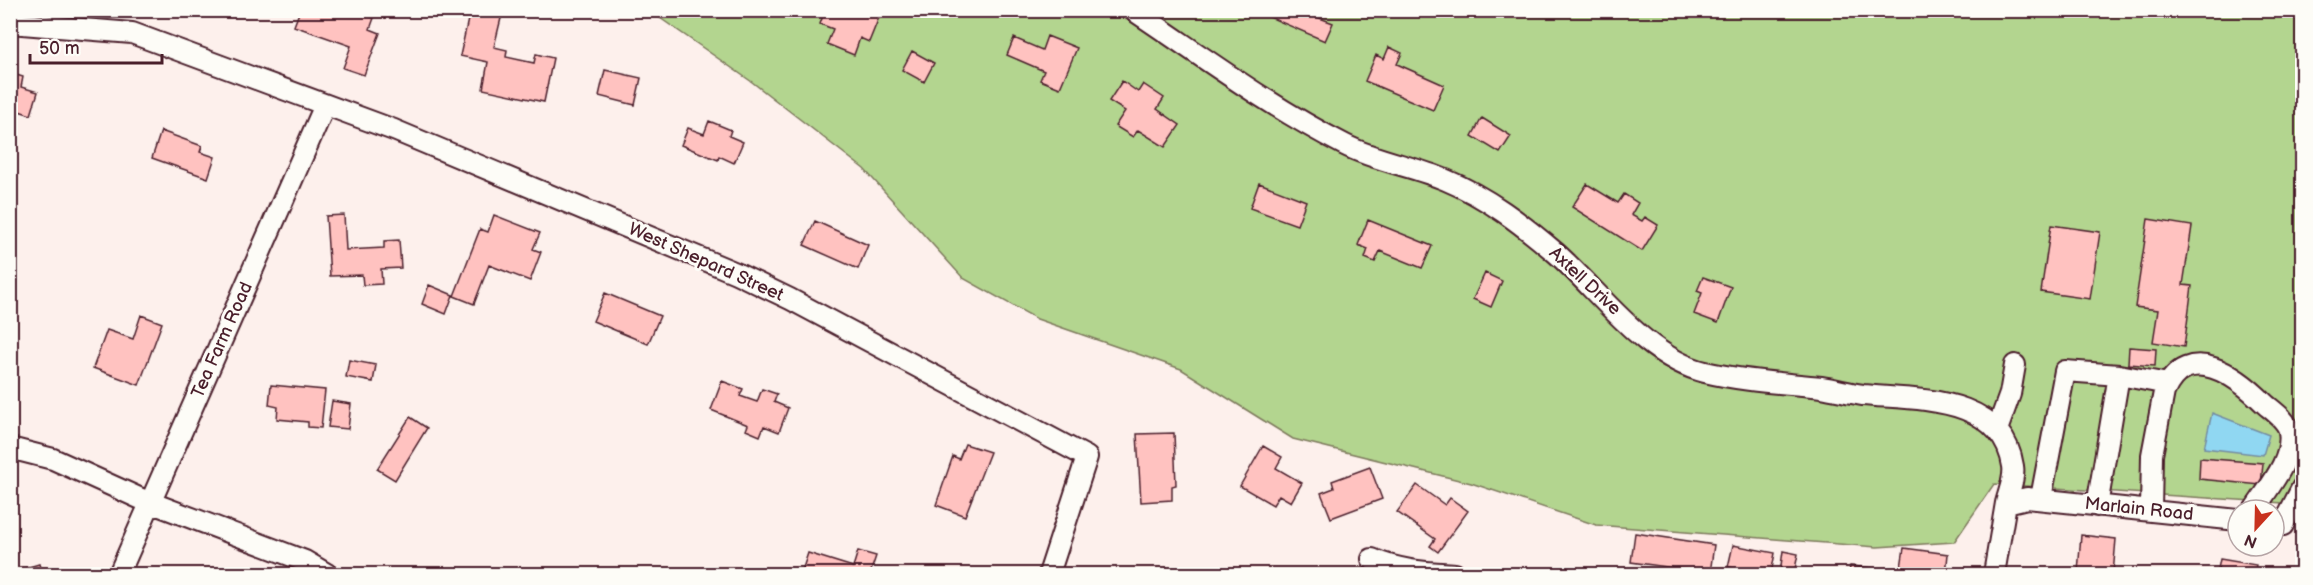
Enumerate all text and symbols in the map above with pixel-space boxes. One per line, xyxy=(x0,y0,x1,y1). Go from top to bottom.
scale bar xyxy=(30,27,162,65)
text: 50 m xyxy=(39,38,80,59)
street label: West Shepard Street xyxy=(625,218,787,306)
street label: Axtell Drive xyxy=(1545,243,1625,320)
street label: Tea Farm Road xyxy=(187,279,257,401)
street label: Marlain Road xyxy=(2084,493,2194,525)
north arrow xyxy=(2226,498,2286,558)
text: N xyxy=(2242,529,2260,552)

